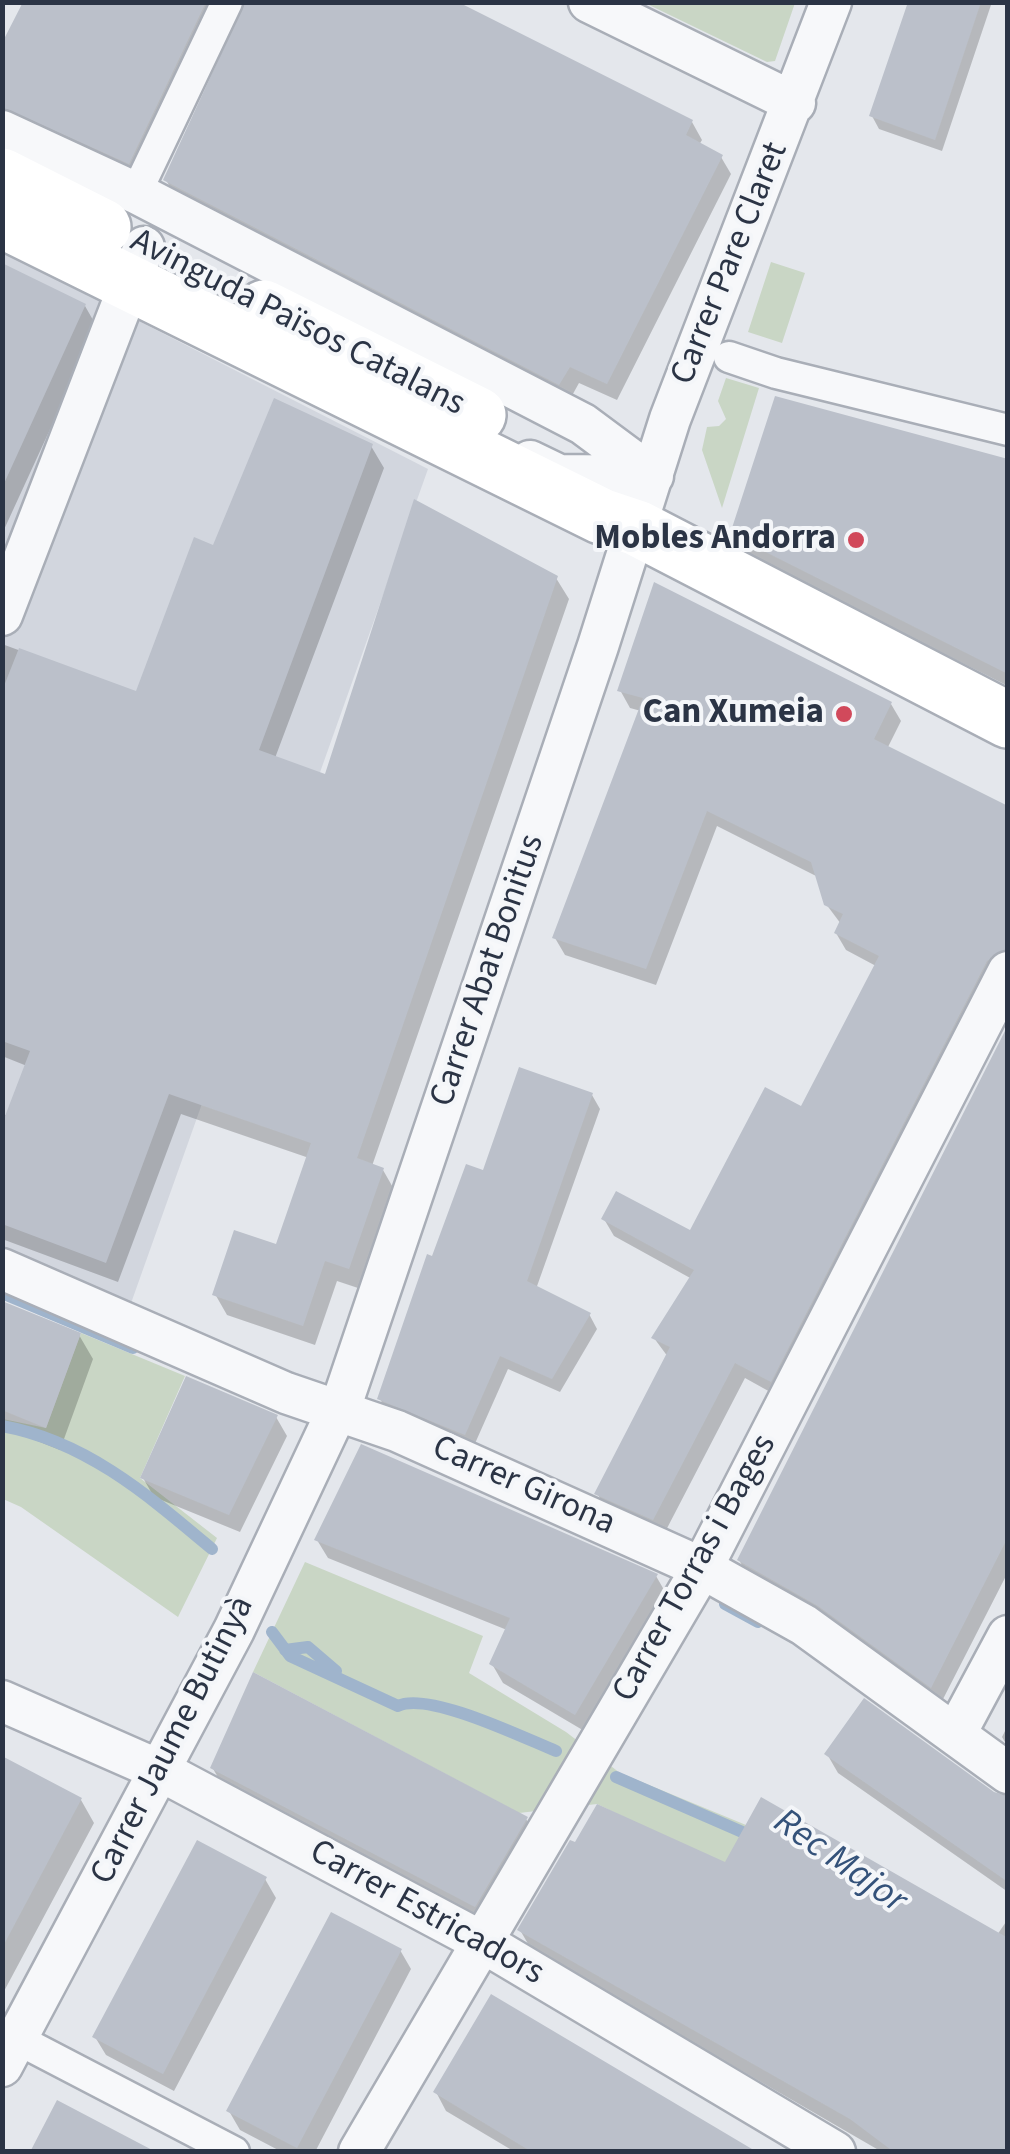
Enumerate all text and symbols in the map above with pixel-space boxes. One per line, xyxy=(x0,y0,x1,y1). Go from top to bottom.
street label: Carrer Pare Claret xyxy=(663,137,799,391)
street label: Avinguda Països Catalans xyxy=(123,221,471,427)
place label: Mobles Andorra xyxy=(594,519,836,561)
marker: Mobles Andorra xyxy=(845,529,867,551)
place label: Can Xumeia xyxy=(643,693,824,735)
marker: Can Xumeia xyxy=(833,703,855,725)
street label: Carrer Abat Bonitus xyxy=(423,830,555,1112)
street label: Carrer Girona xyxy=(425,1428,621,1546)
street label: Carrer Torras i Bages xyxy=(605,1428,787,1710)
street label: Carrer Jaume Butinyà xyxy=(83,1590,265,1892)
water label: Rec Major xyxy=(764,1801,914,1925)
street label: Carrer Estricadors xyxy=(302,1832,550,1996)

